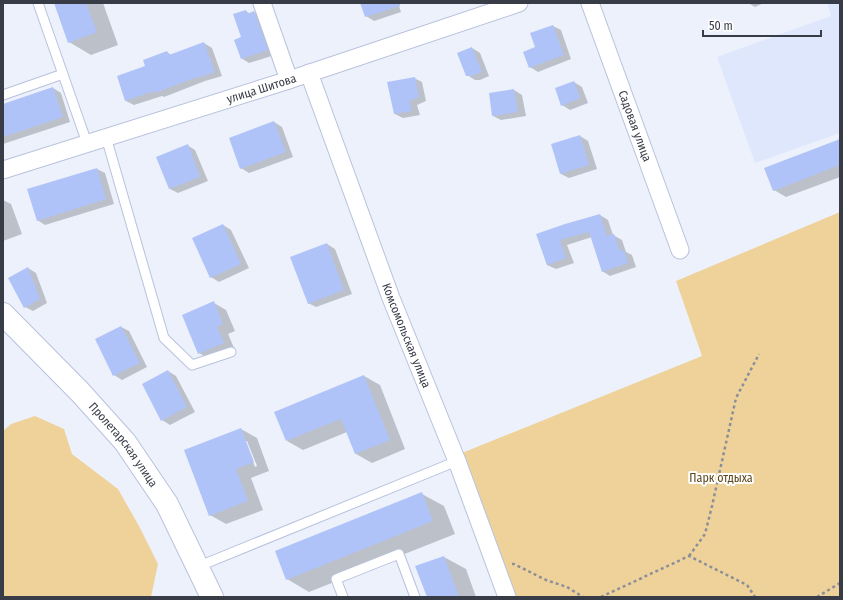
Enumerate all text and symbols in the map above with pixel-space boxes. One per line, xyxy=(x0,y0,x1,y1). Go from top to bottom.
scale bar xyxy=(703,12,821,38)
text: 50 m xyxy=(709,19,733,33)
street label: улица Шитова xyxy=(225,71,298,106)
street label: Садовая улица xyxy=(615,88,654,164)
street label: Комсомольская улица xyxy=(379,281,434,390)
street label: Пролетарская улица xyxy=(86,400,161,490)
park label: Парк отдыха xyxy=(689,471,753,485)

